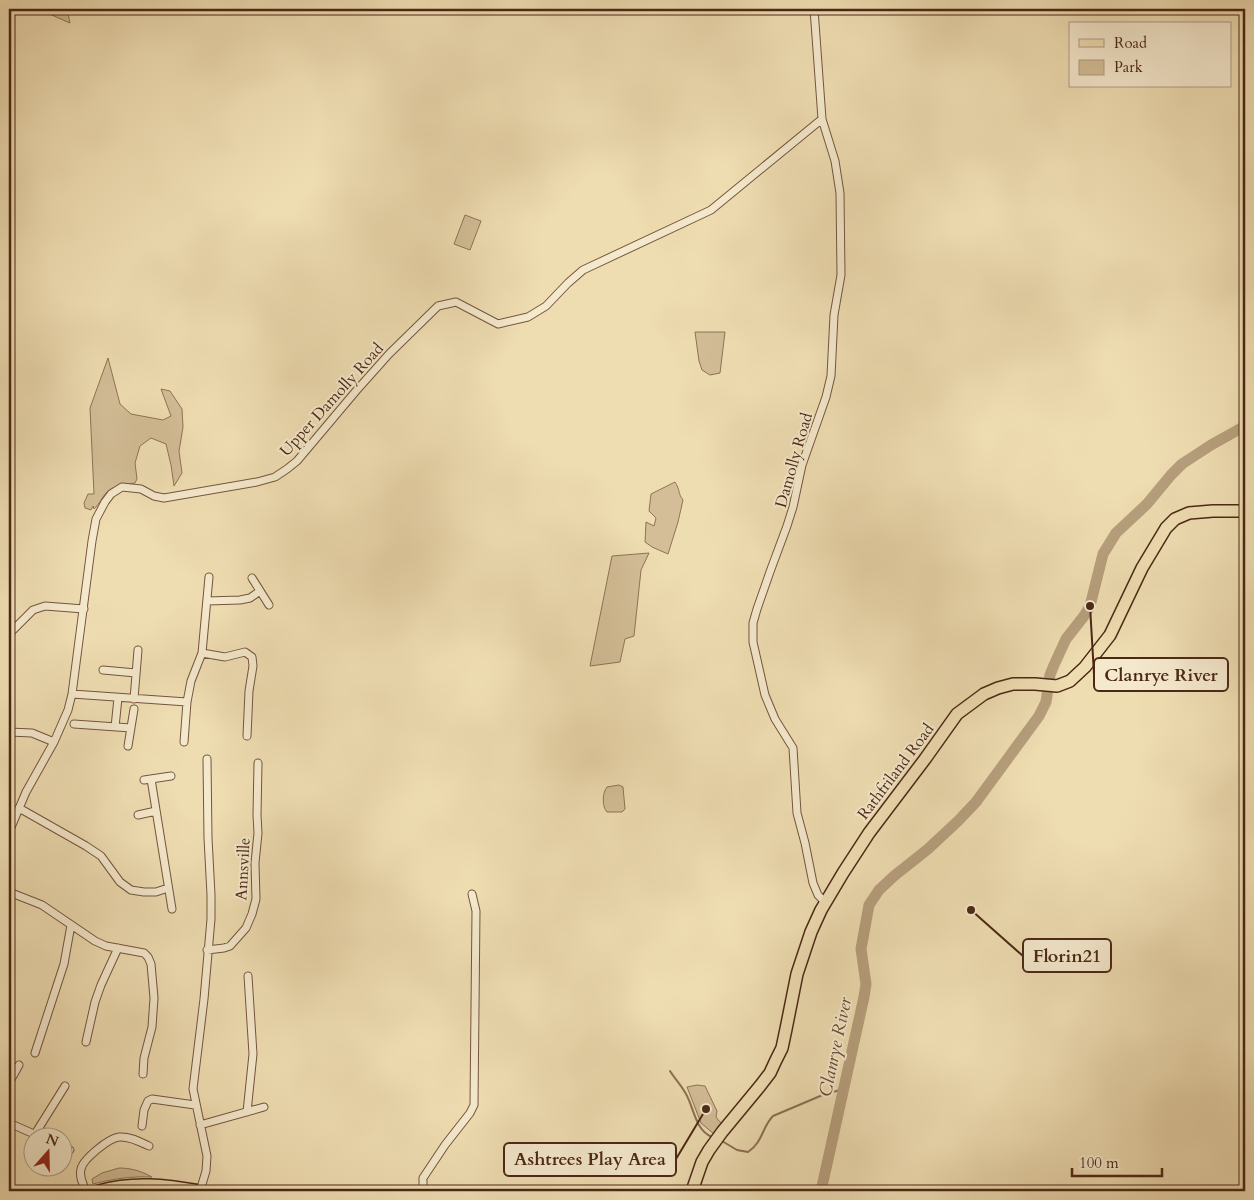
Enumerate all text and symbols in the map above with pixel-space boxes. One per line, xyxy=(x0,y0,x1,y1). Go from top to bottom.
legend xyxy=(1069,22,1232,88)
text: Road xyxy=(1114,33,1147,53)
text: Park xyxy=(1114,57,1143,77)
street label: Upper Damolly Road xyxy=(275,338,389,461)
street label: Damolly Road xyxy=(770,410,818,510)
callout: Clanrye River xyxy=(1094,658,1228,691)
text: Clanrye River xyxy=(1104,663,1218,688)
street label: Rathfriland Road xyxy=(852,719,940,824)
street label: Annsville xyxy=(230,837,256,901)
callout: Florin21 xyxy=(1023,939,1111,972)
text: Florin21 xyxy=(1033,944,1101,969)
water label: Clanrye River xyxy=(813,994,858,1099)
north arrow xyxy=(22,1128,72,1178)
text: N xyxy=(43,1129,61,1151)
callout: Ashtrees Play Area xyxy=(504,1143,676,1176)
scale bar xyxy=(1072,1145,1162,1177)
text: Ashtrees Play Area xyxy=(514,1147,666,1172)
text: 100 m xyxy=(1079,1153,1119,1173)

